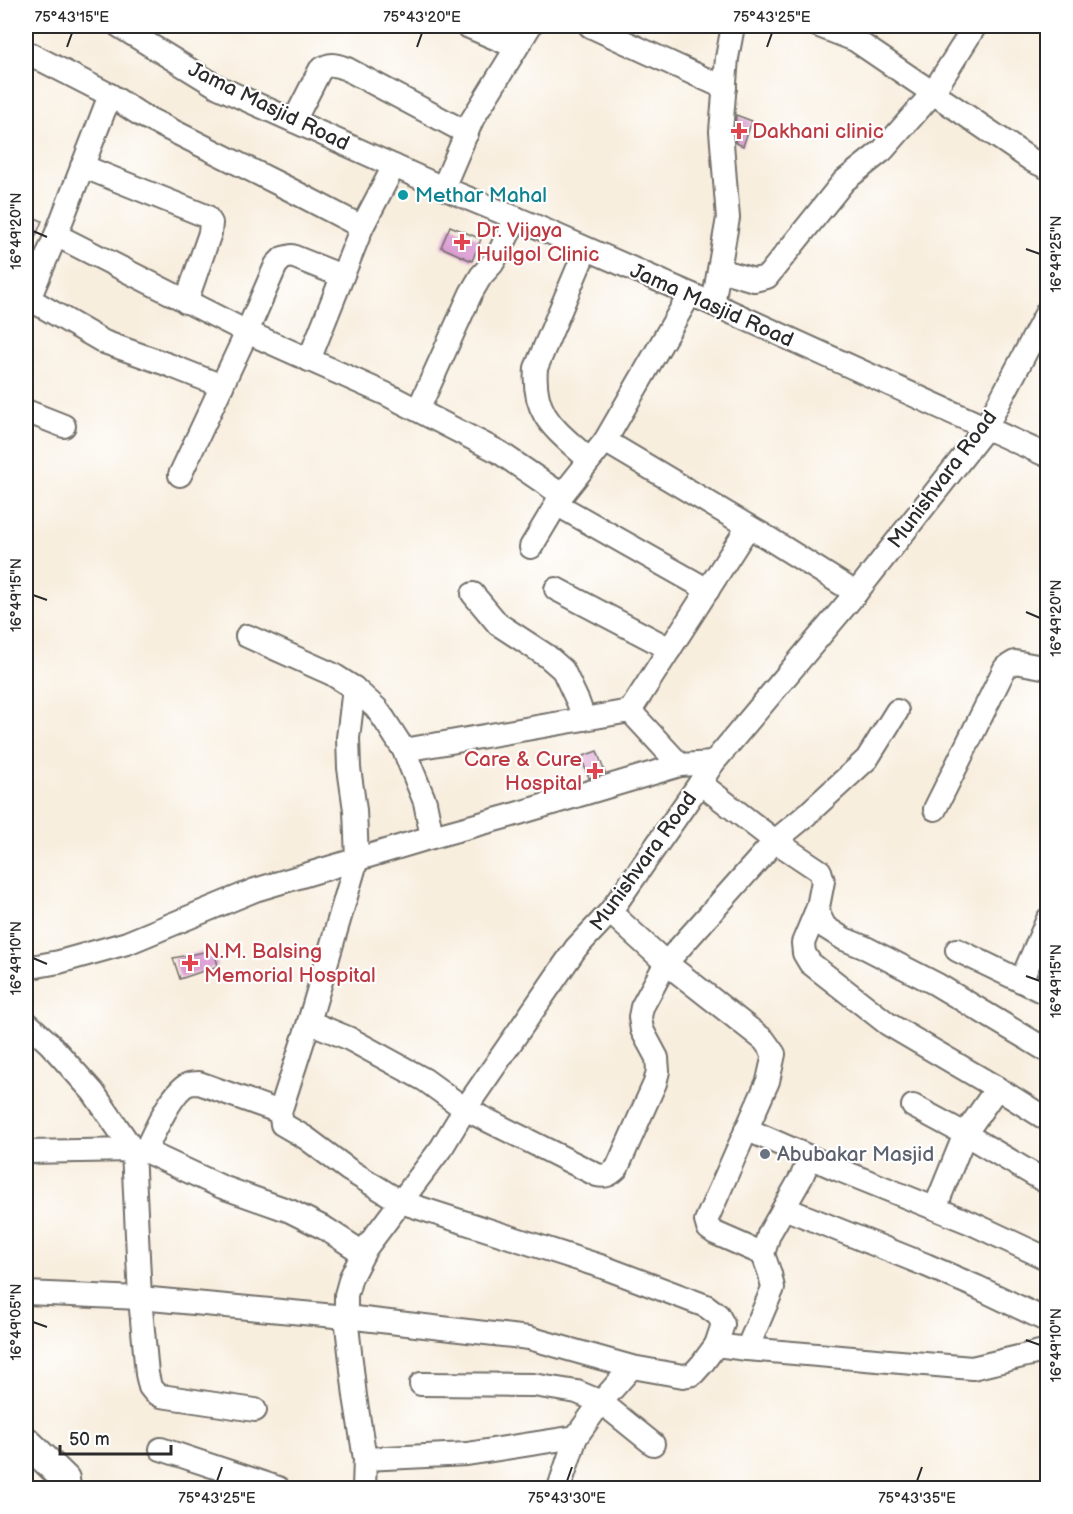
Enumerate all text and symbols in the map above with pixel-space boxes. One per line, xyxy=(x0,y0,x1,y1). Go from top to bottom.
text: 75°43'15"E xyxy=(35,8,109,27)
text: 75°43'20"E xyxy=(383,8,461,27)
text: 75°43'25"E xyxy=(733,8,811,27)
street label: Jama Masjid Road xyxy=(184,57,353,156)
place label: Dakhani clinic xyxy=(752,119,884,144)
marker: Dakhani clinic xyxy=(730,122,748,140)
place label: Methar Mahal xyxy=(415,183,547,208)
marker: Methar Mahal xyxy=(396,188,410,202)
text: 16°49'20"N xyxy=(7,192,26,270)
text: 16°49'25"N xyxy=(1047,215,1066,293)
place label: Dr. Vijaya Huilgol Clinic xyxy=(476,218,599,267)
marker: Dr. Vijaya Huilgol Clinic xyxy=(453,233,471,251)
street label: Jama Masjid Road xyxy=(626,258,797,353)
street label: Munishvara Road xyxy=(883,406,1002,553)
text: 16°49'15"N xyxy=(7,558,26,632)
text: 16°49'20"N xyxy=(1047,579,1066,657)
place label: Care & Cure Hospital xyxy=(464,747,582,796)
marker: Care & Cure Hospital xyxy=(586,762,604,780)
street label: Munishvara Road xyxy=(585,787,702,936)
text: 16°49'10"N xyxy=(7,921,26,995)
place label: N.M. Balsing Memorial Hospital xyxy=(204,939,376,988)
text: 16°49'15"N xyxy=(1047,944,1066,1018)
marker: N.M. Balsing Memorial Hospital xyxy=(181,954,199,972)
place label: Abubakar Masjid xyxy=(777,1142,934,1167)
marker: Abubakar Masjid xyxy=(758,1147,772,1161)
text: 16°49'05"N xyxy=(7,1283,26,1361)
text: 16°49'10"N xyxy=(1047,1308,1066,1382)
scale bar xyxy=(60,1418,171,1456)
text: 50 m xyxy=(69,1429,110,1450)
text: 75°43'25"E xyxy=(178,1489,256,1508)
text: 75°43'30"E xyxy=(528,1489,606,1508)
text: 75°43'35"E xyxy=(878,1489,956,1508)

